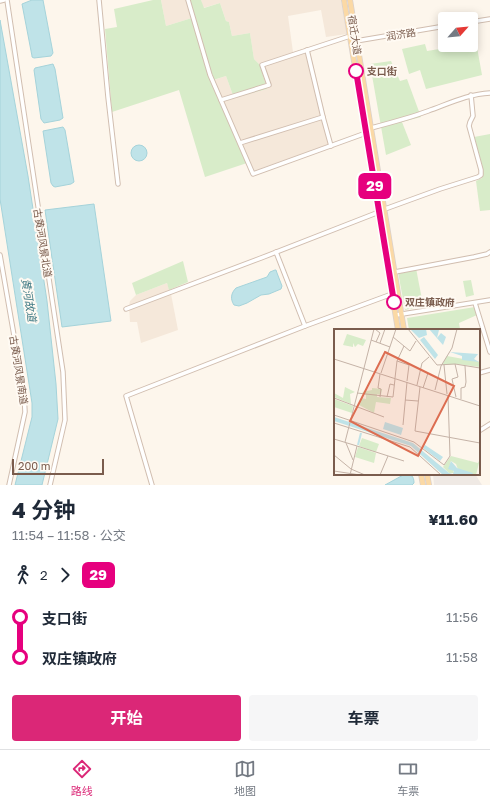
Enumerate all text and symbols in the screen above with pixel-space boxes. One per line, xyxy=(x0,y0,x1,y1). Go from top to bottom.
north arrow xyxy=(438,12,478,52)
map controls xyxy=(438,12,478,52)
street label: 宿迁大道 xyxy=(346,14,364,56)
street label: 润济路 xyxy=(385,26,417,42)
marker: 支口街 xyxy=(348,63,364,79)
place label: 支口街 xyxy=(367,65,397,77)
line badge: 29 xyxy=(357,173,393,199)
text: 29 xyxy=(366,177,384,194)
street label: 古黄河风景北道 xyxy=(32,207,54,279)
water label: 黄河故道 xyxy=(20,277,40,325)
marker: 双庄镇政府 xyxy=(386,294,402,310)
place label: 双庄镇政府 xyxy=(405,296,455,308)
inset map xyxy=(334,329,480,475)
street label: 古黄河风景南道 xyxy=(8,334,30,406)
scale bar xyxy=(12,457,104,476)
text: 200 m xyxy=(18,459,51,472)
text: 4 分钟 xyxy=(12,496,75,523)
text: ¥11.60 xyxy=(429,510,478,528)
text: 11:54 – 11:58 · 公交 xyxy=(12,527,126,543)
icon: walk xyxy=(12,564,34,586)
icon: forward xyxy=(54,564,76,586)
text: 29 xyxy=(90,566,107,583)
text: 2 xyxy=(40,567,48,583)
text: 支口街 xyxy=(42,609,87,627)
text: 11:56 xyxy=(446,609,478,625)
text: 双庄镇政府 xyxy=(42,649,117,667)
text: 11:58 xyxy=(446,649,478,665)
button: 开始 xyxy=(12,695,241,741)
button: 车票 xyxy=(249,695,478,741)
tab: 路线 xyxy=(71,758,93,798)
tab: 地图 xyxy=(234,758,256,798)
tab: 车票 xyxy=(397,758,419,798)

